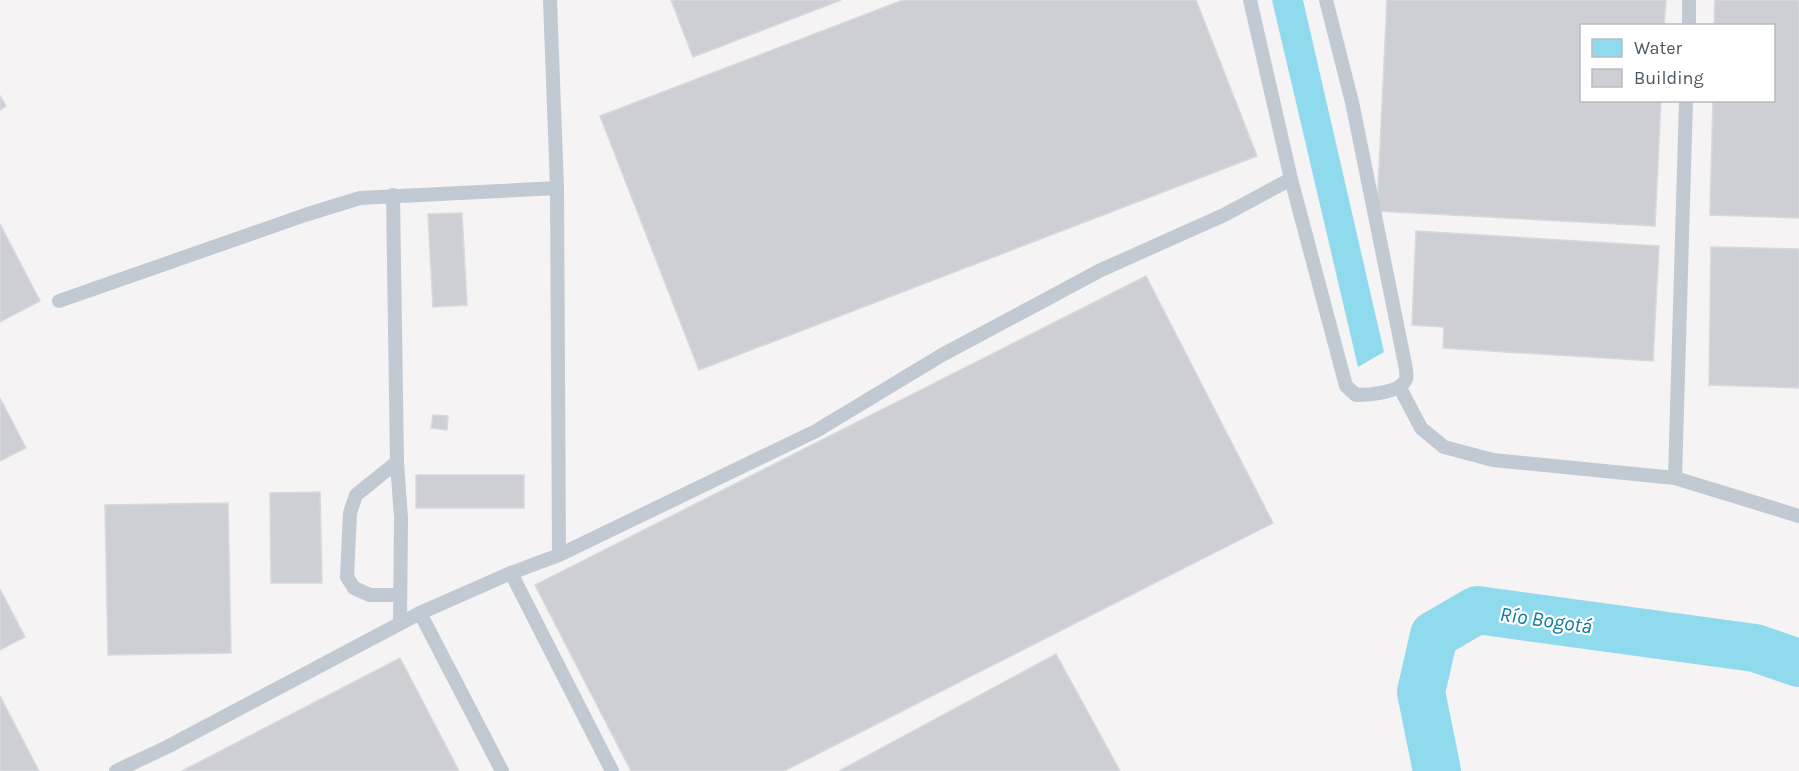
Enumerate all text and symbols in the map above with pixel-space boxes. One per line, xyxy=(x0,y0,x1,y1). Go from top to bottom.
legend xyxy=(1580,24,1775,102)
text: Water xyxy=(1634,37,1682,59)
text: Building xyxy=(1634,67,1704,89)
water label: Río Bogotá xyxy=(1498,602,1594,638)

